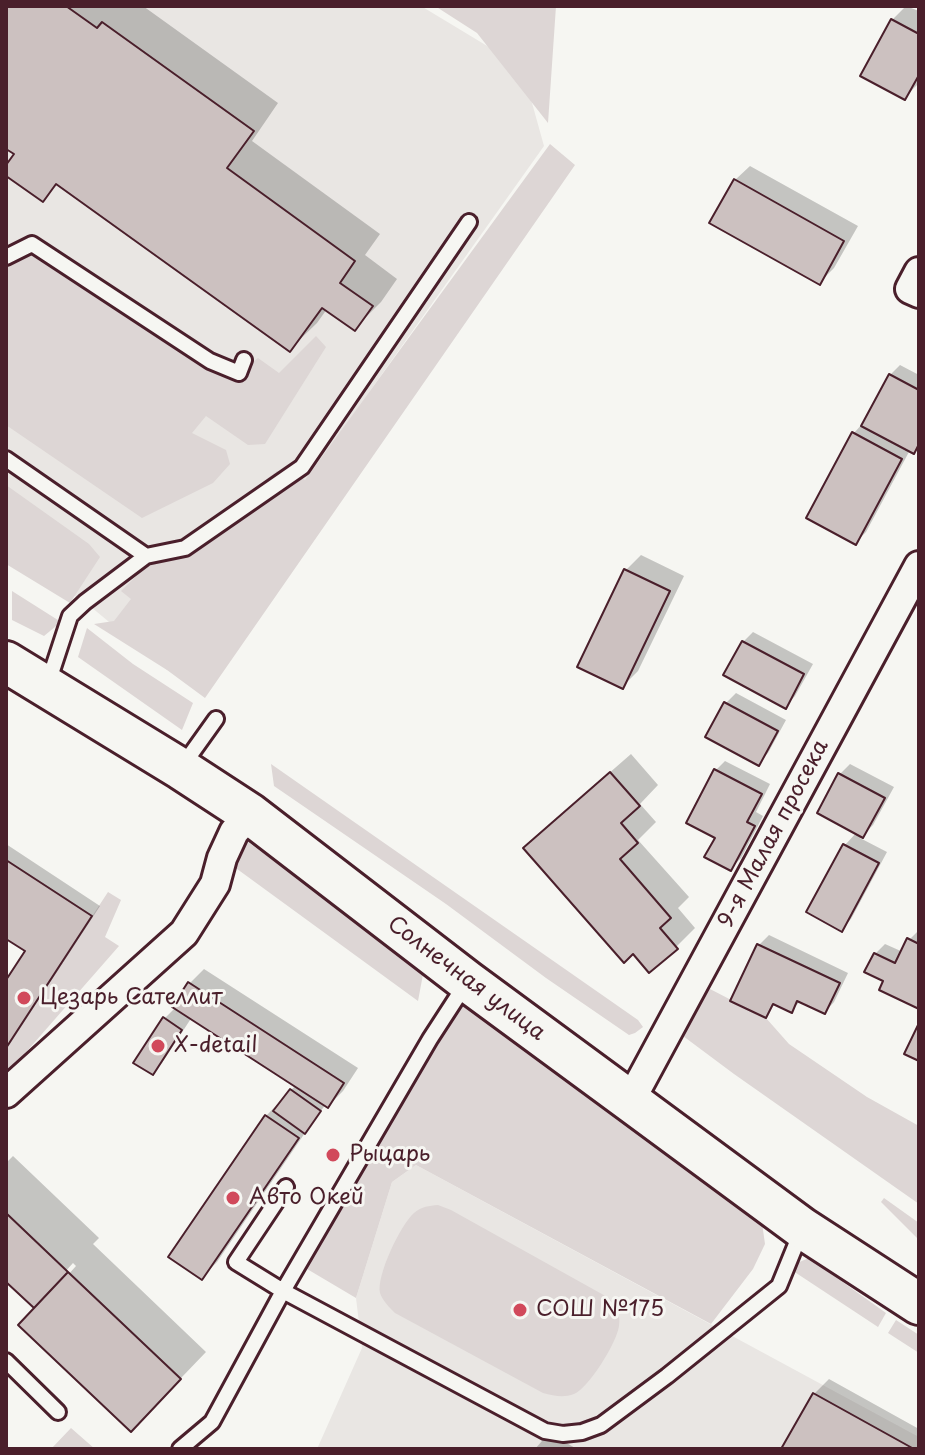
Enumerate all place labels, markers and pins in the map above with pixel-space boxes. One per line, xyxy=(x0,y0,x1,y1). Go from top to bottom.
place label: Цезарь Сателлит xyxy=(40,985,222,1011)
marker: Цезарь Сателлит xyxy=(15,989,33,1007)
place label: X-detail xyxy=(174,1033,258,1059)
marker: X-detail xyxy=(149,1037,167,1055)
place label: Рыцарь xyxy=(349,1142,430,1168)
marker: Рыцарь xyxy=(324,1146,342,1164)
place label: Авто Окей xyxy=(249,1185,364,1211)
marker: Авто Окей xyxy=(224,1189,242,1207)
place label: СОШ №175 xyxy=(536,1297,664,1323)
marker: СОШ №175 xyxy=(511,1301,529,1319)

